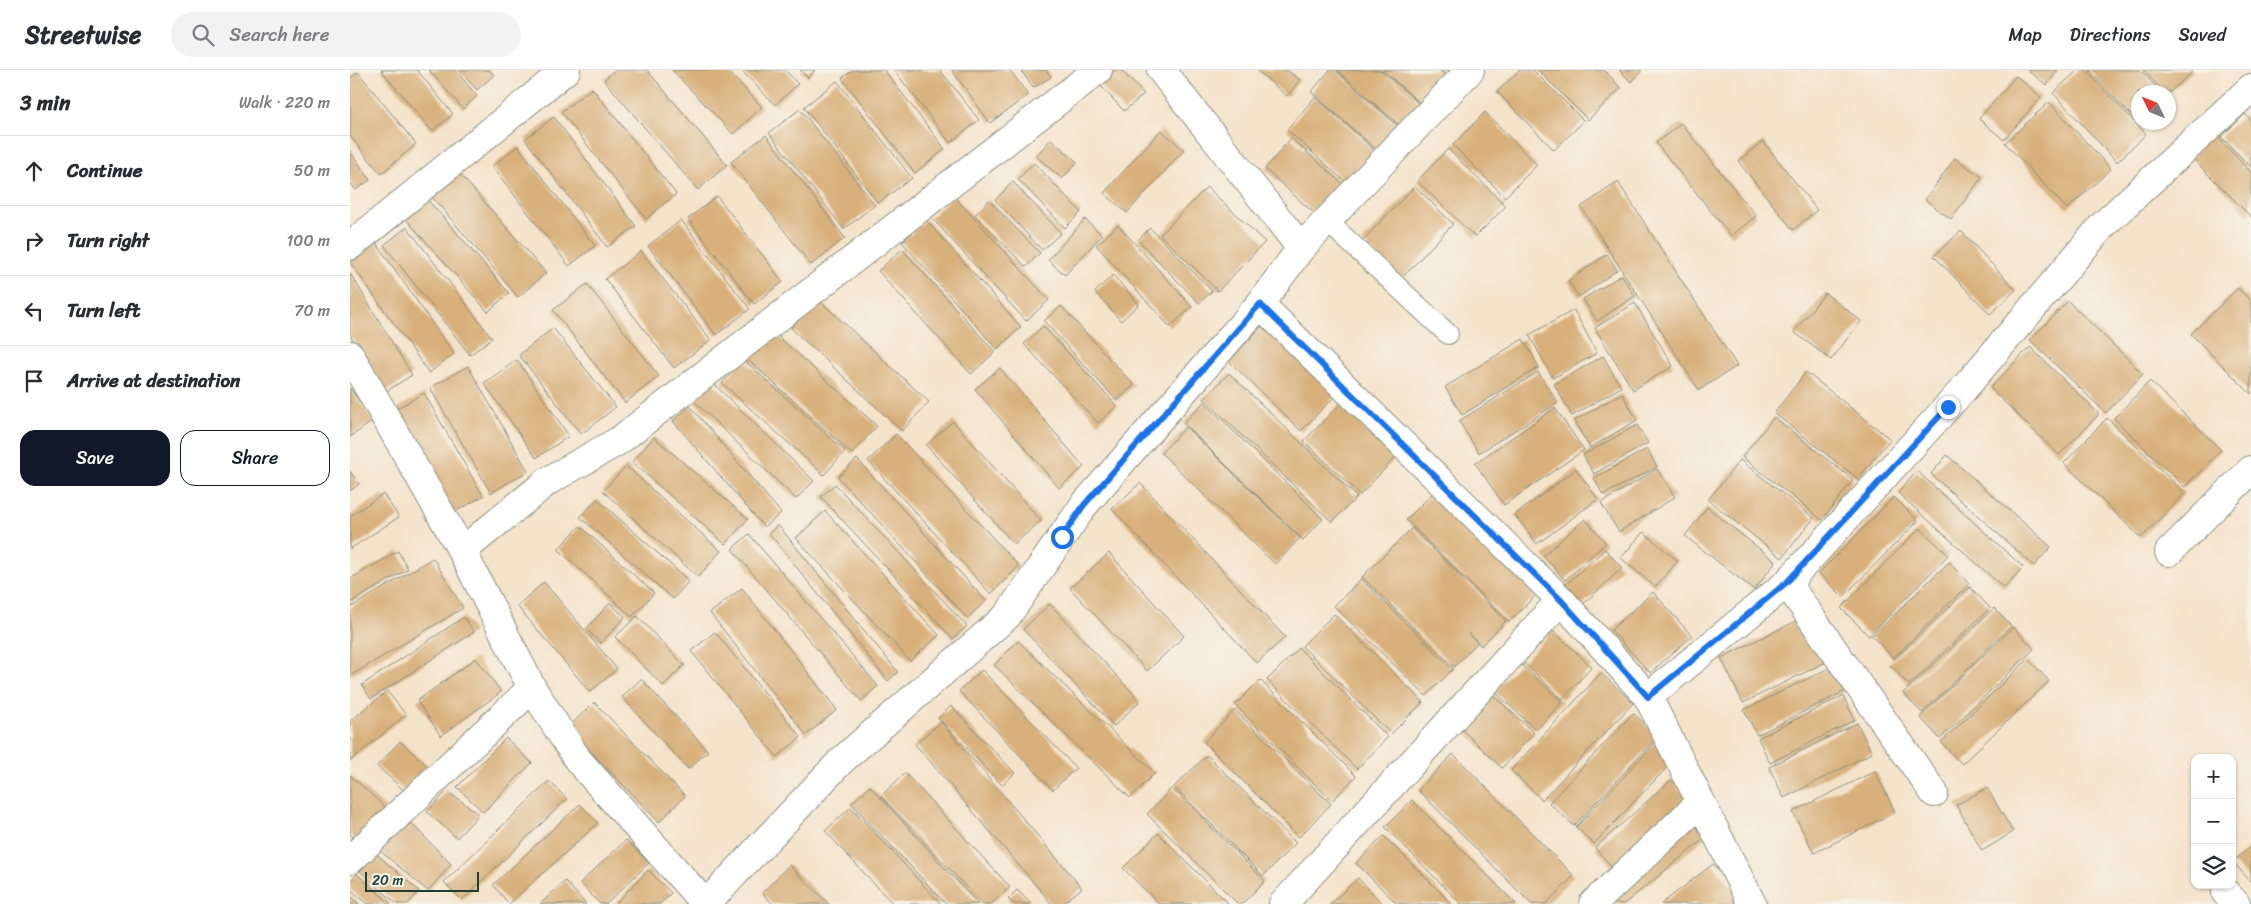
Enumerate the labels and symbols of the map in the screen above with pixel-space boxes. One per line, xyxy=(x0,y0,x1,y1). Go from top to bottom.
north arrow xyxy=(2131,85,2176,130)
route end xyxy=(1937,396,1960,419)
route start xyxy=(1051,526,1074,549)
scale bar xyxy=(365,869,479,892)

